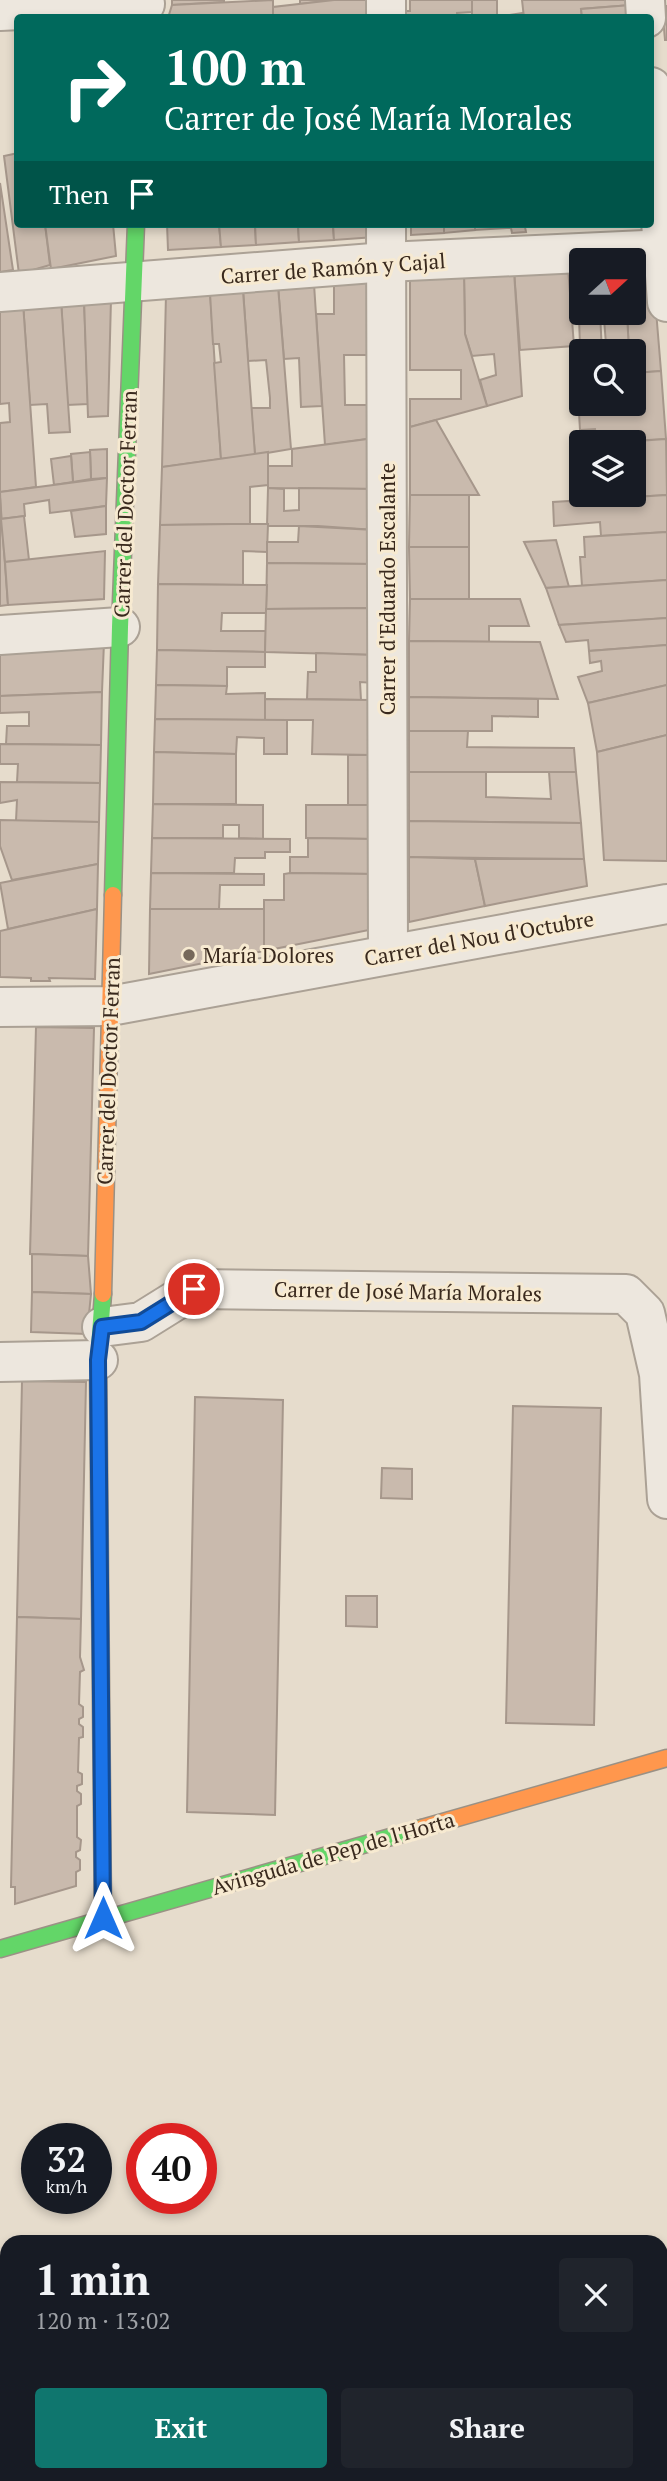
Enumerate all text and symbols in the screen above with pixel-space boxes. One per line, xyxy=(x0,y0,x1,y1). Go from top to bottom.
text: 100 m xyxy=(164,34,306,99)
icon: right xyxy=(49,42,140,133)
text: Carrer de José María Morales xyxy=(164,97,573,139)
icon: arrive xyxy=(123,175,161,213)
text: Then xyxy=(49,177,109,211)
street label: Carrer de Ramón y Cajal xyxy=(220,246,446,290)
north arrow xyxy=(569,248,646,326)
map controls xyxy=(569,248,646,507)
button: search xyxy=(569,339,646,416)
street label: Carrer del Doctor Ferran xyxy=(107,389,143,618)
button: layers xyxy=(569,430,646,507)
street label: Carrer d'Eduardo Escalante xyxy=(373,463,401,715)
street label: Carrer del Nou d'Octubre xyxy=(362,904,596,972)
place label: María Dolores xyxy=(203,941,334,969)
marker: María Dolores xyxy=(181,947,197,963)
street label: Carrer del Doctor Ferran xyxy=(90,956,126,1185)
pin xyxy=(164,1259,224,1319)
icon: arrive xyxy=(175,1270,213,1308)
street label: Carrer de José María Morales xyxy=(274,1275,542,1307)
street label: Avinguda de Pep de l'Horta xyxy=(208,1805,458,1901)
position arrow xyxy=(66,1881,140,1955)
speed limit sign: 40 xyxy=(126,2123,217,2214)
text: 32 xyxy=(47,2136,86,2182)
text: km/h xyxy=(46,2174,87,2198)
text: 1 min xyxy=(35,2251,150,2307)
button: close xyxy=(559,2258,633,2332)
text: 120 m · 13:02 xyxy=(35,2305,170,2336)
button: Exit xyxy=(35,2388,327,2468)
button: Share xyxy=(341,2388,633,2468)

